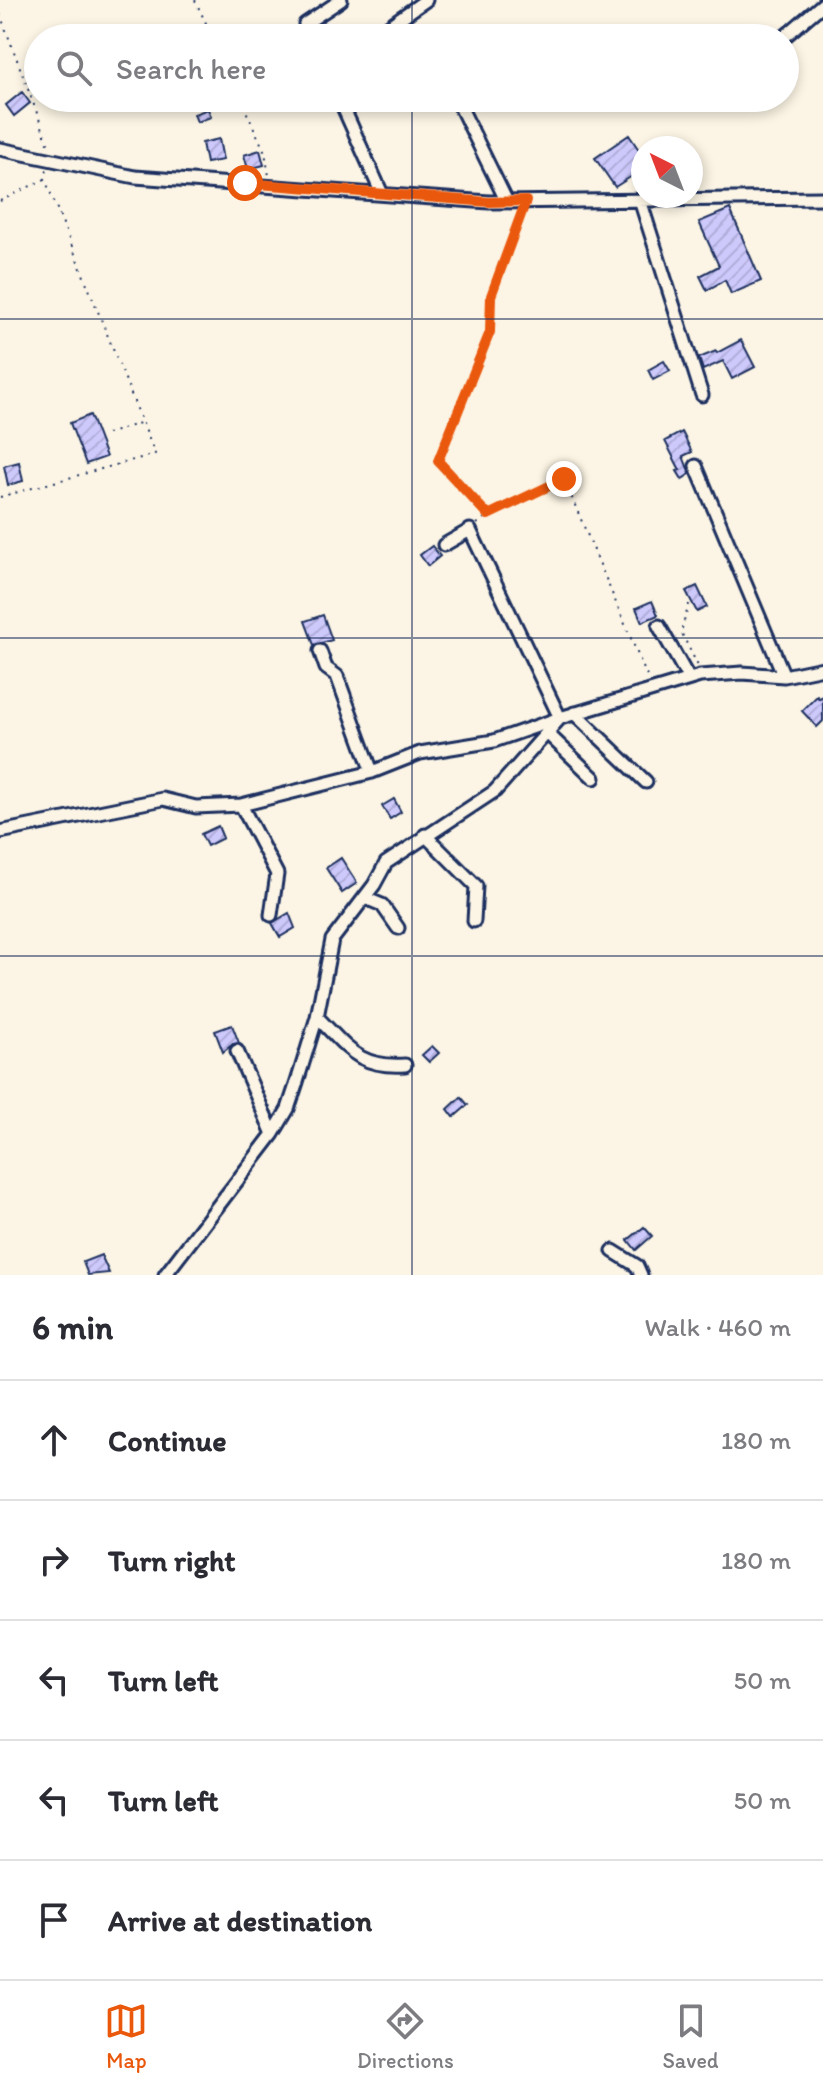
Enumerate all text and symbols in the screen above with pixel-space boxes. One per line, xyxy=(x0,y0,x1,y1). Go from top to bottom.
search box xyxy=(24,24,799,112)
icon: search xyxy=(52,46,96,90)
text: Search here xyxy=(116,50,266,87)
north arrow xyxy=(631,136,703,208)
route start xyxy=(227,165,263,201)
route end xyxy=(546,461,582,497)
text: 6 min xyxy=(32,1307,113,1348)
text: Walk · 460 m xyxy=(644,1311,791,1343)
icon: ahead xyxy=(32,1418,76,1462)
text: Continue xyxy=(108,1422,227,1459)
text: 180 m xyxy=(721,1424,791,1456)
icon: right xyxy=(32,1538,76,1582)
text: Turn right xyxy=(108,1542,236,1579)
text: 180 m xyxy=(721,1544,791,1576)
icon: left xyxy=(32,1658,76,1702)
text: Turn left xyxy=(108,1662,219,1699)
text: 50 m xyxy=(734,1664,791,1696)
icon: left xyxy=(32,1778,76,1822)
text: Turn left xyxy=(108,1782,219,1819)
text: 50 m xyxy=(734,1784,791,1816)
icon: arrive xyxy=(32,1898,76,1942)
text: Arrive at destination xyxy=(108,1902,372,1939)
tab: Map xyxy=(104,1999,148,2074)
tab: Directions xyxy=(357,1999,454,2074)
tab: Saved xyxy=(662,1999,719,2074)

